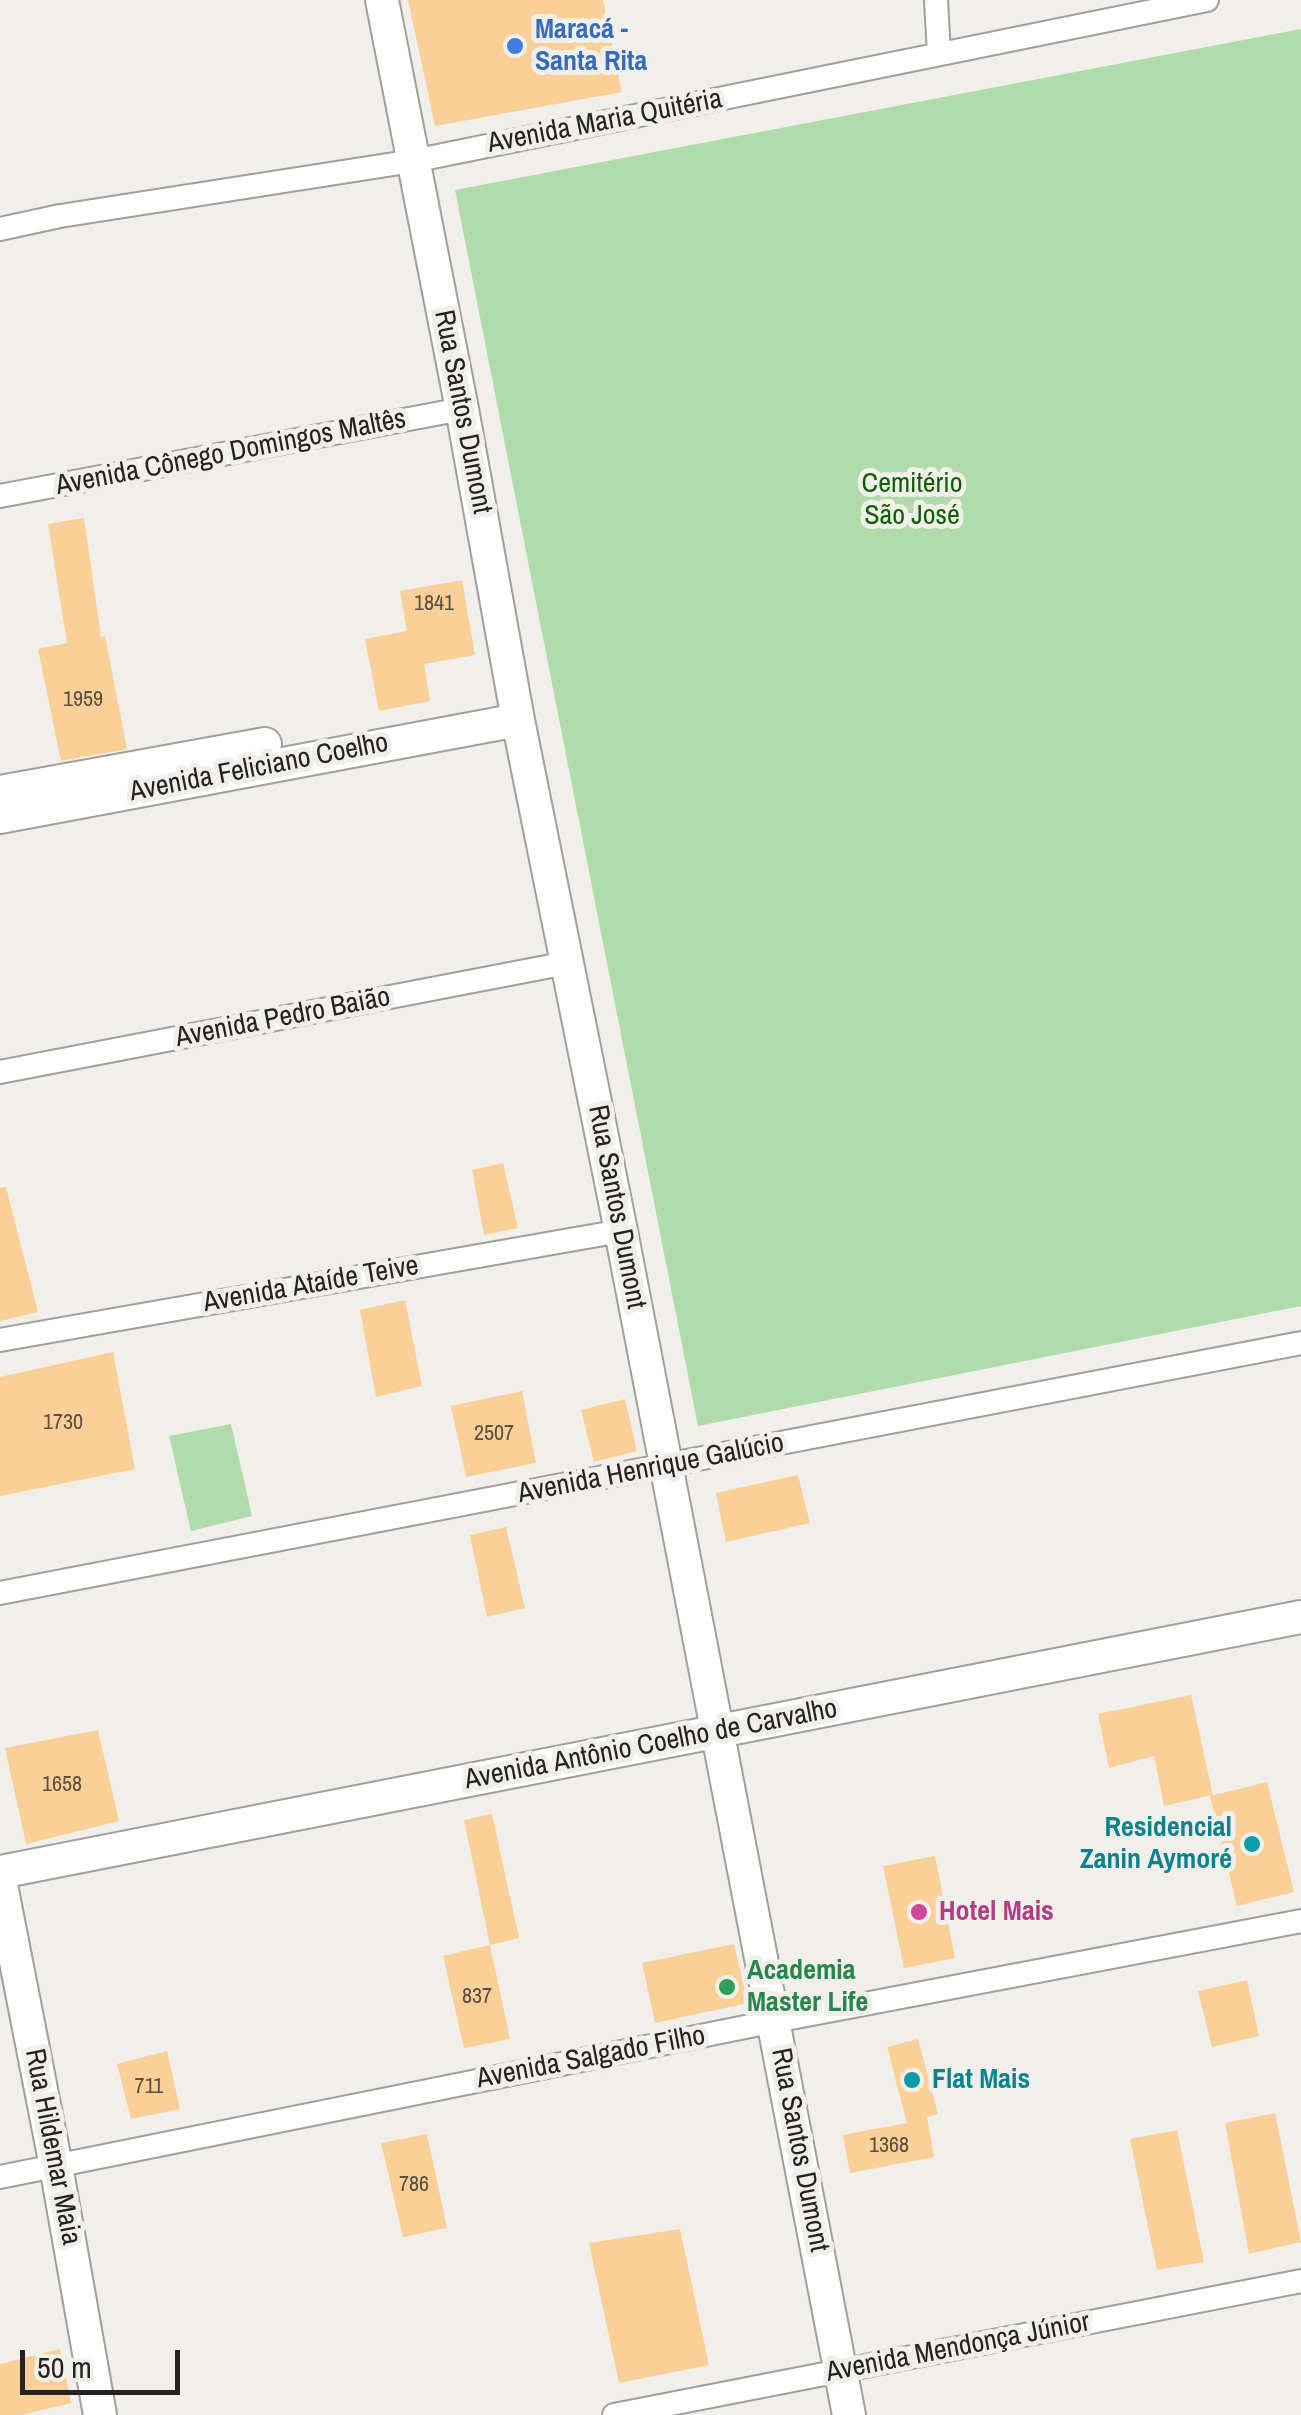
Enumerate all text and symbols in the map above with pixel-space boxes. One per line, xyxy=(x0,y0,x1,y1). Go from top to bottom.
place label: Maracá - Santa Rita xyxy=(535,13,647,79)
marker: Maracá - Santa Rita xyxy=(504,35,526,57)
street label: Avenida Maria Quitéria xyxy=(485,83,725,161)
street label: Rua Santos Dumont xyxy=(426,307,498,517)
street label: Avenida Cônego Domingos Maltês xyxy=(53,403,409,503)
park label: Cemitério São José xyxy=(862,467,962,533)
house number: 1841 xyxy=(414,591,454,617)
house number: 1959 xyxy=(63,687,103,713)
street label: Avenida Feliciano Coelho xyxy=(127,726,391,810)
street label: Avenida Pedro Baião xyxy=(173,981,393,1055)
street label: Rua Santos Dumont xyxy=(580,1102,652,1312)
street label: Avenida Ataíde Teive xyxy=(201,1250,421,1320)
house number: 1730 xyxy=(43,1410,83,1436)
house number: 2507 xyxy=(474,1421,514,1447)
street label: Avenida Henrique Galúcio xyxy=(515,1427,787,1511)
street label: Avenida Antônio Coelho de Carvalho xyxy=(462,1692,840,1798)
house number: 1658 xyxy=(42,1772,82,1798)
place label: Residencial Zanin Aymoré xyxy=(1080,1811,1232,1877)
marker: Residencial Zanin Aymoré xyxy=(1241,1833,1263,1855)
place label: Hotel Mais xyxy=(939,1895,1054,1929)
marker: Hotel Mais xyxy=(908,1901,930,1923)
place label: Academia Master Life xyxy=(747,1954,868,2020)
marker: Academia Master Life xyxy=(716,1976,738,1998)
house number: 837 xyxy=(462,1984,492,2010)
street label: Avenida Salgado Filho xyxy=(474,2019,708,2097)
street label: Rua Santos Dumont xyxy=(763,2045,835,2255)
street label: Rua Hildemar Maia xyxy=(17,2046,87,2248)
place label: Flat Mais xyxy=(932,2063,1030,2097)
marker: Flat Mais xyxy=(901,2069,923,2091)
house number: 711 xyxy=(135,2074,163,2100)
house number: 1368 xyxy=(869,2133,909,2159)
house number: 786 xyxy=(399,2172,429,2198)
street label: Avenida Mendonça Júnior xyxy=(823,2306,1093,2390)
scale bar xyxy=(25,2330,185,2392)
text: 50 m xyxy=(37,2347,92,2387)

